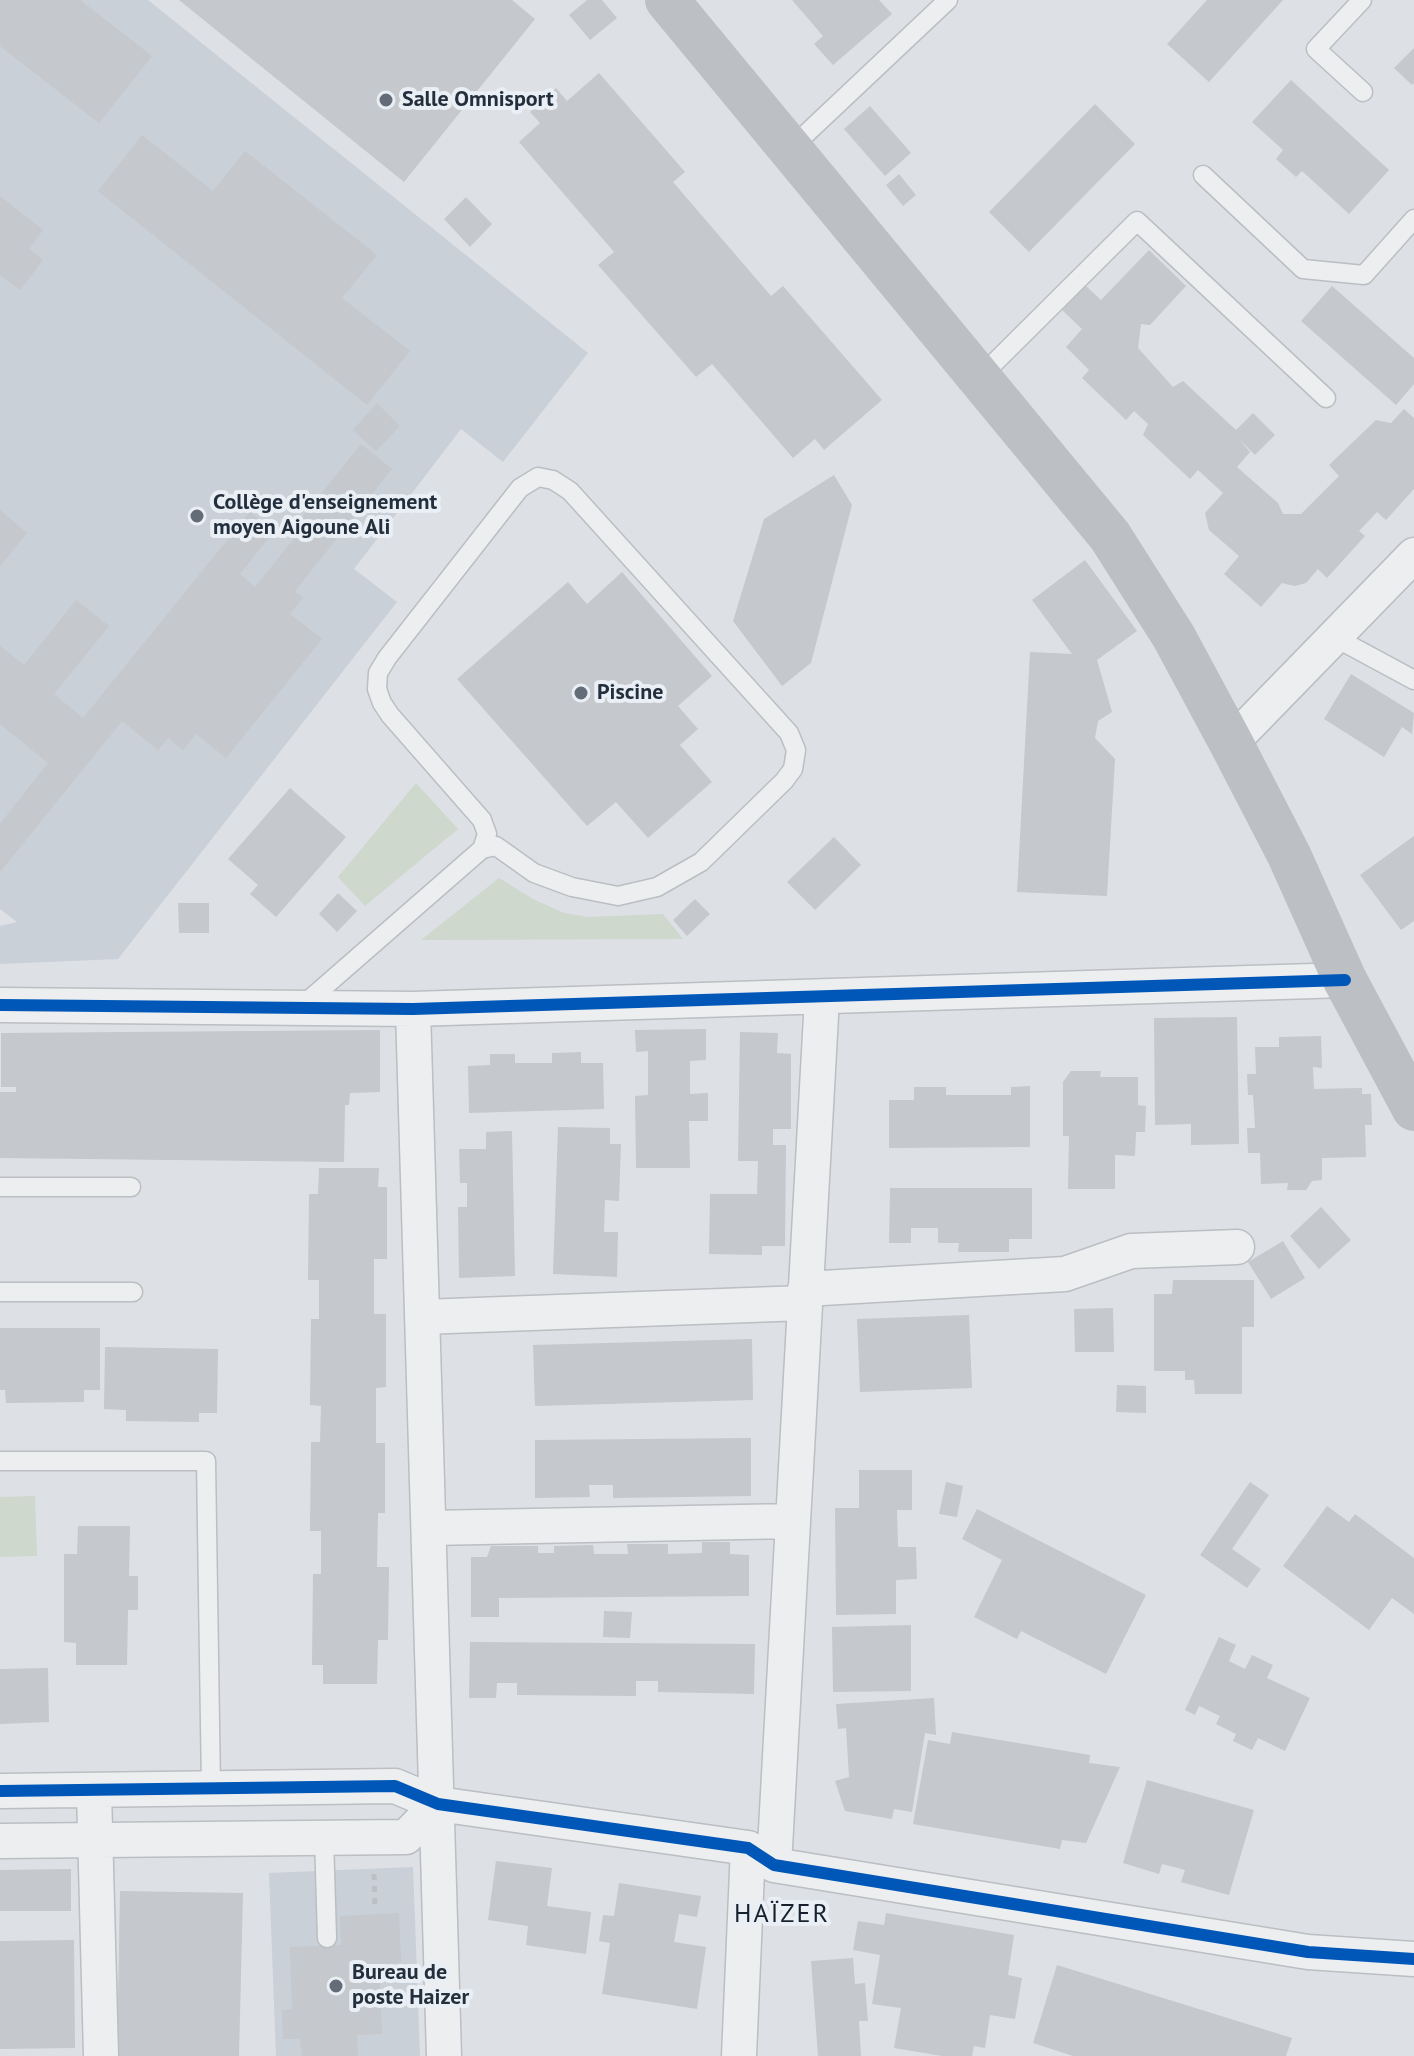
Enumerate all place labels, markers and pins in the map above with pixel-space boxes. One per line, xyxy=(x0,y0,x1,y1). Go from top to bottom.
place label: Salle Omnisport xyxy=(402,87,554,113)
marker: Salle Omnisport xyxy=(377,91,395,109)
place label: Collège d'enseignement moyen Aigoune Ali xyxy=(213,490,437,542)
marker: Collège d'enseignement moyen Aigoune Ali xyxy=(188,507,206,525)
place label: Piscine xyxy=(597,680,663,706)
marker: Piscine xyxy=(572,684,590,702)
place label: Bureau de poste Haizer xyxy=(352,1960,469,2012)
marker: Bureau de poste Haizer xyxy=(327,1977,345,1995)

